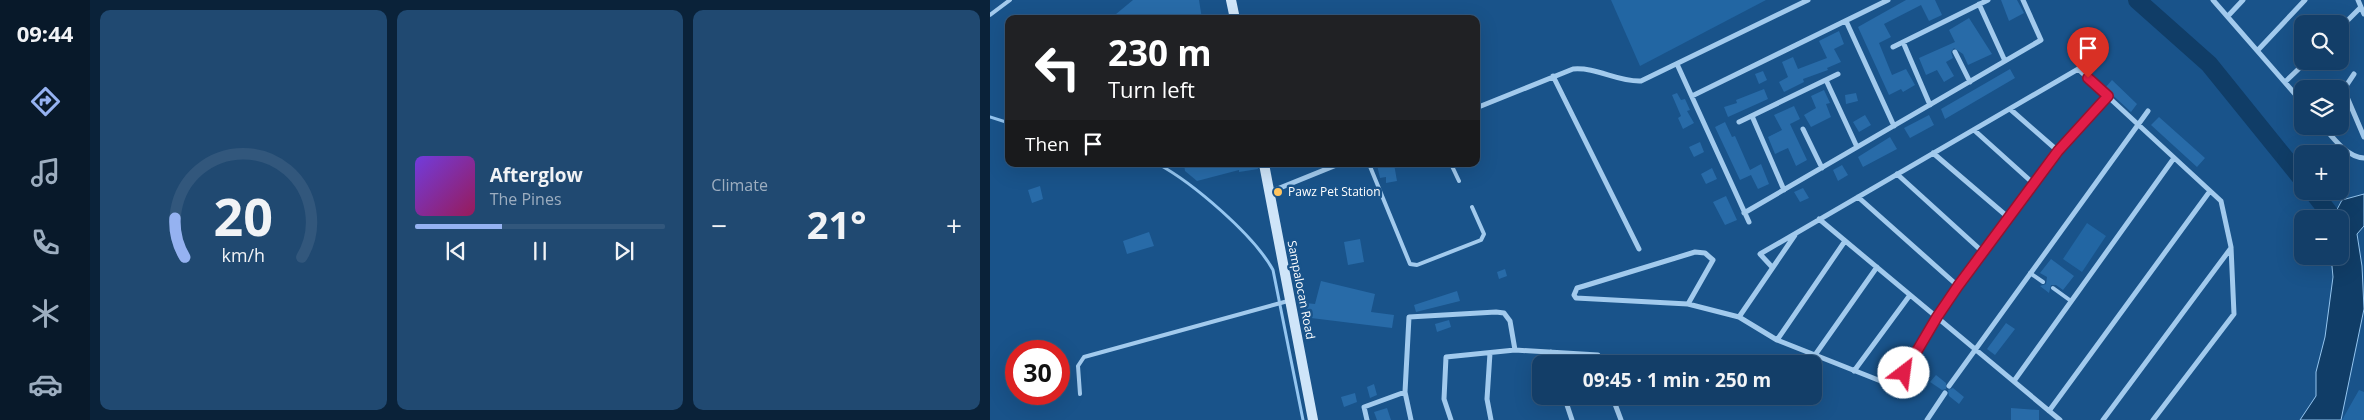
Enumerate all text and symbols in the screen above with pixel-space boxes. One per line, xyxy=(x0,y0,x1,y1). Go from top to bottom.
map controls xyxy=(2294,15,2349,265)
button: search xyxy=(2294,15,2349,70)
text: 09:44 xyxy=(17,18,73,48)
pin xyxy=(2067,27,2109,78)
text: 230 m xyxy=(1108,29,1212,76)
icon: arrive xyxy=(2074,34,2102,62)
icon: left xyxy=(1025,35,1090,100)
text: Turn left xyxy=(1108,74,1195,104)
button: layers xyxy=(2294,80,2349,135)
icon: directions xyxy=(28,84,63,119)
icon: arrive xyxy=(1079,130,1107,158)
text: Then xyxy=(1025,131,1069,157)
button: + xyxy=(2294,145,2349,200)
icon: music xyxy=(28,155,63,190)
text: Afterglow xyxy=(490,162,583,188)
text: Climate xyxy=(711,174,768,196)
text: 20 xyxy=(214,180,273,251)
place label: Pawz Pet Station xyxy=(1288,183,1381,200)
marker: Pawz Pet Station xyxy=(1272,186,1284,198)
text: The Pines xyxy=(490,188,562,210)
text: 21° xyxy=(807,198,867,250)
text: − xyxy=(711,206,727,244)
text: + xyxy=(946,206,962,244)
button: − xyxy=(2294,210,2349,265)
icon: phone xyxy=(28,225,63,260)
icon: previous xyxy=(442,237,470,265)
icon: pause xyxy=(526,237,554,265)
icon: next xyxy=(610,237,638,265)
street label: Sampalocan Road xyxy=(1284,239,1319,341)
text: km/h xyxy=(222,243,265,267)
icon: climate xyxy=(28,296,63,331)
speed limit sign: 30 xyxy=(1005,340,1070,405)
position arrow xyxy=(1877,346,1929,398)
icon: car xyxy=(28,367,63,402)
text: 09:45 · 1 min · 250 m xyxy=(1583,367,1771,393)

